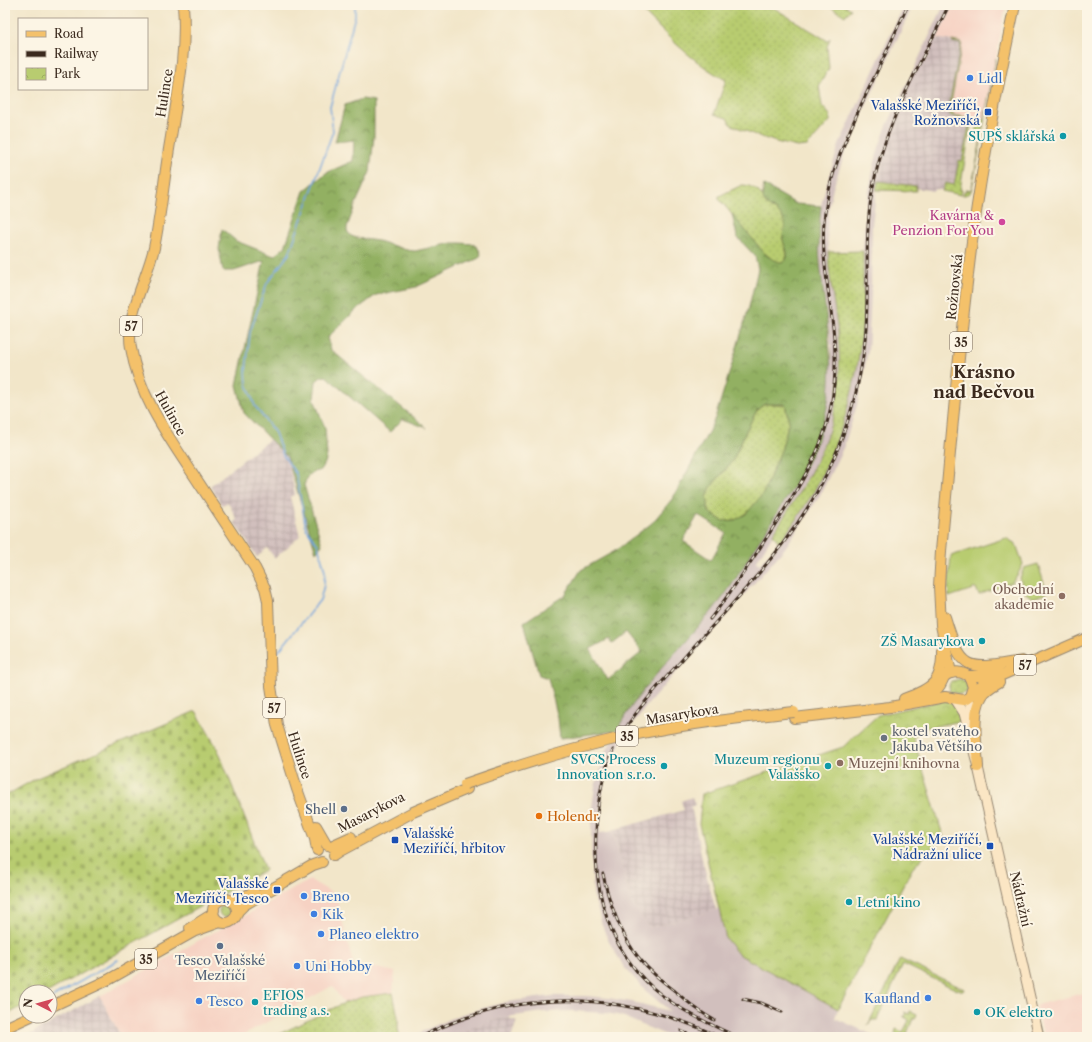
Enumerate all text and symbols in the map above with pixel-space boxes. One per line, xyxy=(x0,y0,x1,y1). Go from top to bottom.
legend xyxy=(18,18,148,90)
text: Road xyxy=(54,26,84,41)
text: Railway xyxy=(54,46,99,61)
text: Park xyxy=(54,66,81,81)
street label: Hulince xyxy=(152,68,176,118)
place label: Lidl xyxy=(978,70,1002,86)
marker: Lidl xyxy=(965,73,975,83)
place label: Valašské Meziříčí, Rožnovská xyxy=(870,97,980,128)
marker: Valašské Meziříčí, Rožnovská xyxy=(983,107,993,117)
place label: SUPŠ sklářská xyxy=(968,128,1055,144)
marker: SUPŠ sklářská xyxy=(1058,131,1068,141)
place label: Kavárna & Penzion For You xyxy=(892,207,995,238)
marker: Kavárna & Penzion For You xyxy=(997,217,1007,227)
street label: Rožnovská xyxy=(943,253,965,321)
road number: 57 xyxy=(120,316,142,336)
road number: 35 xyxy=(950,332,972,352)
district label: Krásno nad Bečvou xyxy=(933,362,1035,402)
street label: Hulince xyxy=(152,388,190,438)
place label: Obchodní akademie xyxy=(992,581,1054,612)
marker: Obchodní akademie xyxy=(1057,591,1067,601)
place label: ZŠ Masarykova xyxy=(881,633,974,649)
marker: ZŠ Masarykova xyxy=(977,636,987,646)
road number: 57 xyxy=(1014,655,1036,675)
road number: 57 xyxy=(263,698,285,718)
street label: Masarykova xyxy=(645,700,720,728)
place label: kostel svatého Jakuba Většího xyxy=(890,723,982,754)
road number: 35 xyxy=(616,726,638,746)
street label: Hulince xyxy=(285,729,315,781)
marker: kostel svatého Jakuba Většího xyxy=(879,733,889,743)
place label: SVCS Process Innovation s.r.o. xyxy=(557,751,656,782)
place label: Muzeum regionu Valašsko xyxy=(714,751,820,782)
place label: Muzejní knihovna xyxy=(848,755,960,771)
marker: Muzejní knihovna xyxy=(835,758,845,768)
marker: SVCS Process Innovation s.r.o. xyxy=(659,761,669,771)
marker: Muzeum regionu Valašsko xyxy=(823,761,833,771)
street label: Masarykova xyxy=(335,788,407,836)
place label: Shell xyxy=(305,801,336,817)
marker: Shell xyxy=(339,804,349,814)
place label: Holendr xyxy=(547,808,599,824)
marker: Holendr xyxy=(534,811,544,821)
place label: Valašské Meziříčí, hřbitov xyxy=(402,825,507,856)
place label: Valašské Meziříčí, Nádražní ulice xyxy=(872,831,982,862)
marker: Valašské Meziříčí, hřbitov xyxy=(390,835,400,845)
marker: Valašské Meziříčí, Nádražní ulice xyxy=(985,841,995,851)
street label: Nádražní xyxy=(1007,870,1035,928)
place label: Valašské Meziříčí, Tesco xyxy=(175,875,269,906)
marker: Valašské Meziříčí, Tesco xyxy=(272,885,282,895)
place label: Breno xyxy=(312,888,350,904)
marker: Breno xyxy=(299,891,309,901)
place label: Letní kino xyxy=(857,894,921,910)
marker: Letní kino xyxy=(844,897,854,907)
place label: Kik xyxy=(322,906,344,922)
marker: Kik xyxy=(309,909,319,919)
place label: Planeo elektro xyxy=(329,926,419,942)
marker: Planeo elektro xyxy=(316,929,326,939)
marker: Tesco Valašské Meziříčí xyxy=(215,941,225,951)
road number: 35 xyxy=(135,949,157,969)
place label: Tesco Valašské Meziříčí xyxy=(175,952,265,983)
place label: Uni Hobby xyxy=(305,958,372,974)
marker: Uni Hobby xyxy=(292,961,302,971)
north arrow xyxy=(18,984,58,1024)
place label: EFIOS trading a.s. xyxy=(263,987,330,1018)
place label: Kaufland xyxy=(864,990,920,1006)
place label: Tesco xyxy=(207,993,243,1009)
marker: Kaufland xyxy=(923,993,933,1003)
marker: Tesco xyxy=(194,996,204,1006)
text: N xyxy=(21,997,36,1008)
marker: EFIOS trading a.s. xyxy=(250,997,260,1007)
place label: OK elektro xyxy=(985,1004,1053,1020)
marker: OK elektro xyxy=(972,1007,982,1017)

